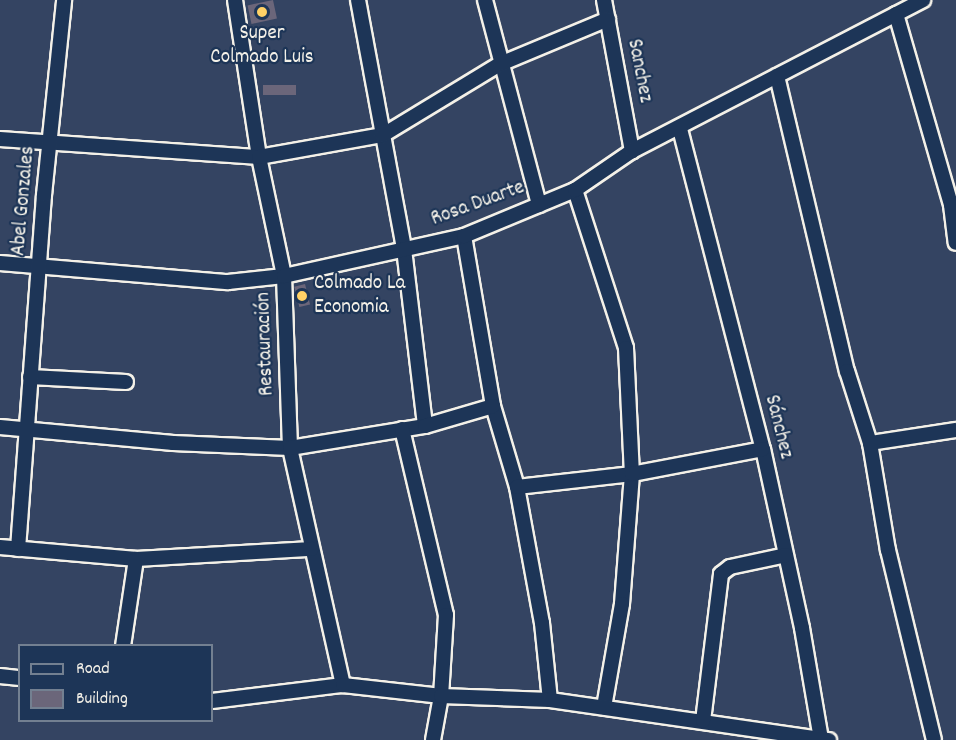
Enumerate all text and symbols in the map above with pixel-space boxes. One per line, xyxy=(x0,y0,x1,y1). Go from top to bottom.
marker: Super Colmado Luis xyxy=(255,5,269,19)
place label: Super Colmado Luis xyxy=(210,21,314,71)
street label: Sanchez xyxy=(621,37,657,105)
street label: Abel Gonzales xyxy=(7,145,41,257)
street label: Rosa Duarte xyxy=(428,175,528,233)
place label: Colmado La Economia xyxy=(314,271,405,321)
marker: Colmado La Economia xyxy=(295,289,309,303)
street label: Restauración xyxy=(252,292,280,396)
street label: Sánchez xyxy=(758,393,798,461)
legend xyxy=(18,644,213,722)
text: Road xyxy=(76,657,110,682)
text: Building xyxy=(76,687,128,712)

